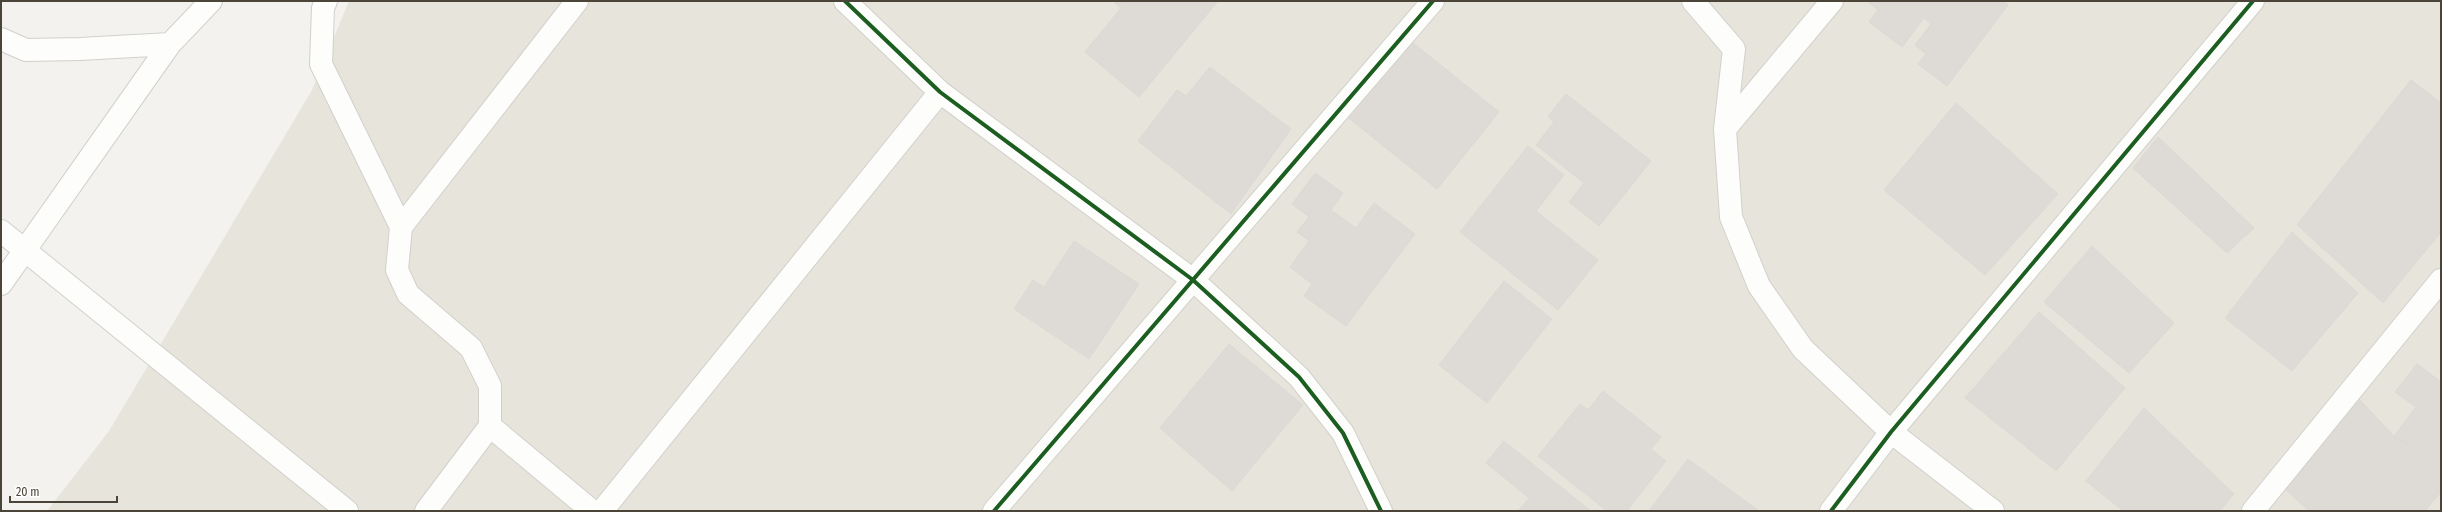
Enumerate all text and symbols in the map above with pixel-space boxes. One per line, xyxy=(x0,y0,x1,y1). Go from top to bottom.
scale bar xyxy=(10,478,117,504)
text: 20 m xyxy=(16,485,40,499)

